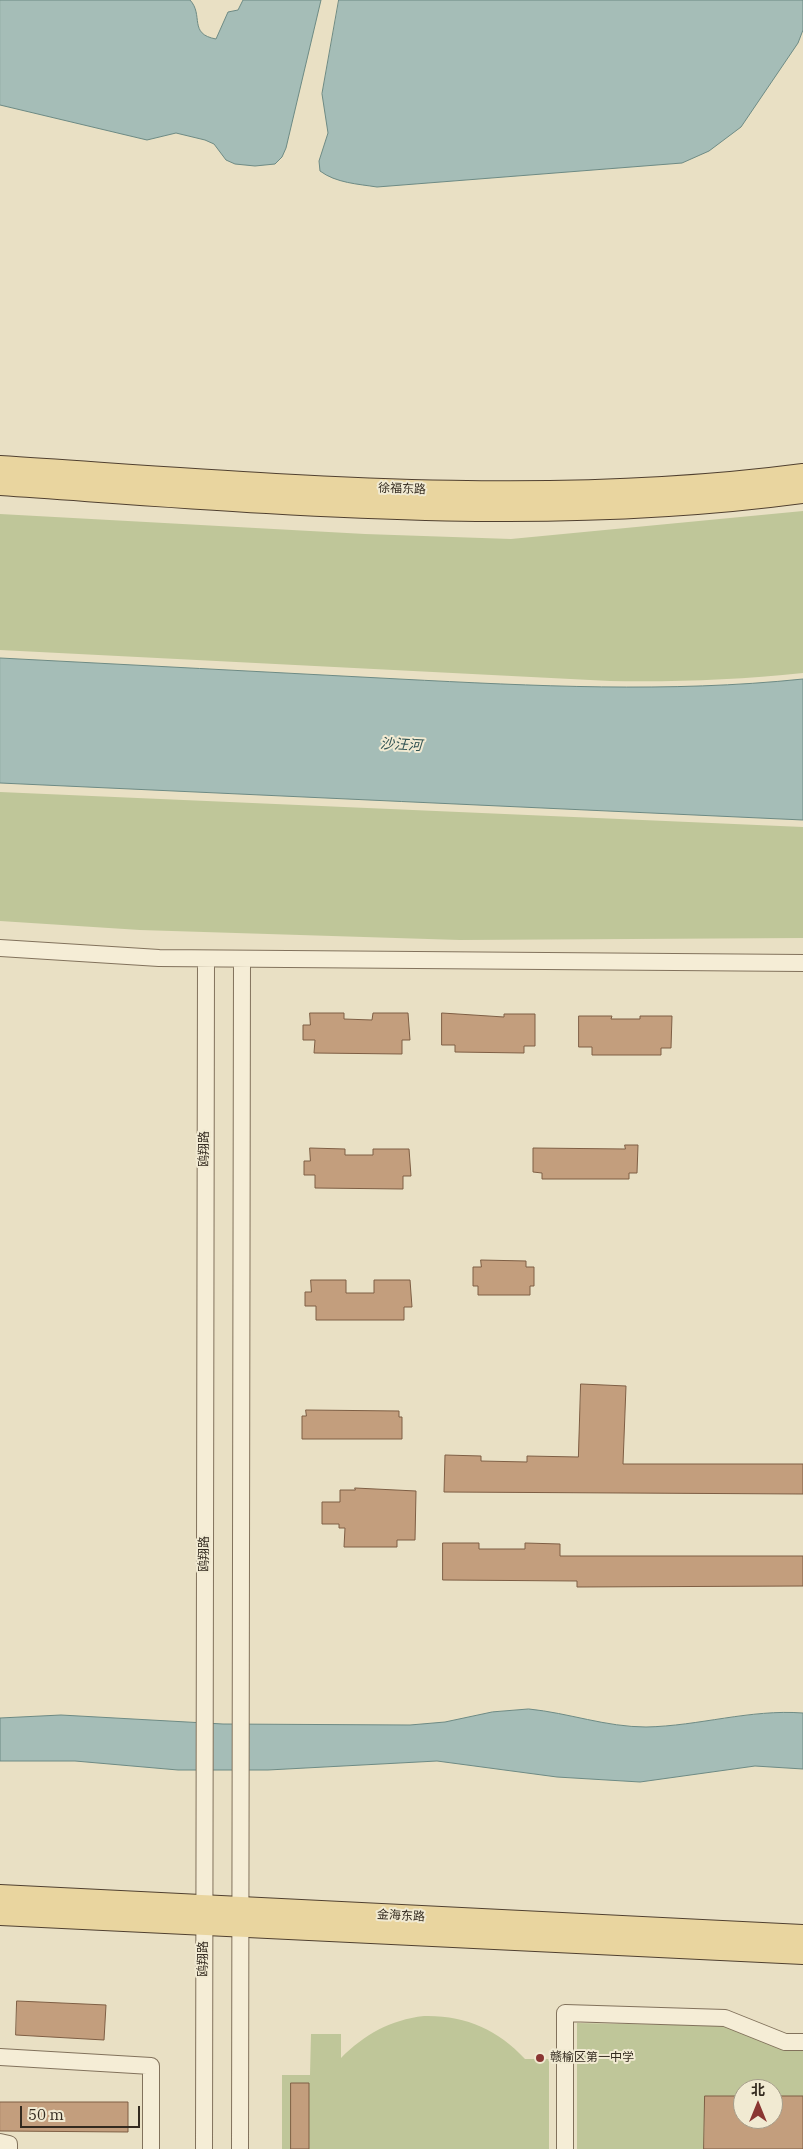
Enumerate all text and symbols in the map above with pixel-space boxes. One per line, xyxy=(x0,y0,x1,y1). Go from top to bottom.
street label: 徐福东路 xyxy=(378,481,426,497)
water label: 沙汪河 xyxy=(380,736,422,754)
street label: 鸥翔路 xyxy=(198,1131,212,1167)
street label: 鸥翔路 xyxy=(198,1536,212,1572)
street label: 金海东路 xyxy=(377,1908,425,1924)
street label: 鸥翔路 xyxy=(197,1941,211,1977)
place label: 赣榆区第一中学 xyxy=(550,2051,634,2065)
marker: 赣榆区第一中学 xyxy=(534,2052,546,2064)
north arrow xyxy=(733,2079,783,2129)
text: 北 xyxy=(751,2081,765,2099)
scale bar xyxy=(22,2096,142,2128)
text: 50 m xyxy=(28,2105,64,2124)

